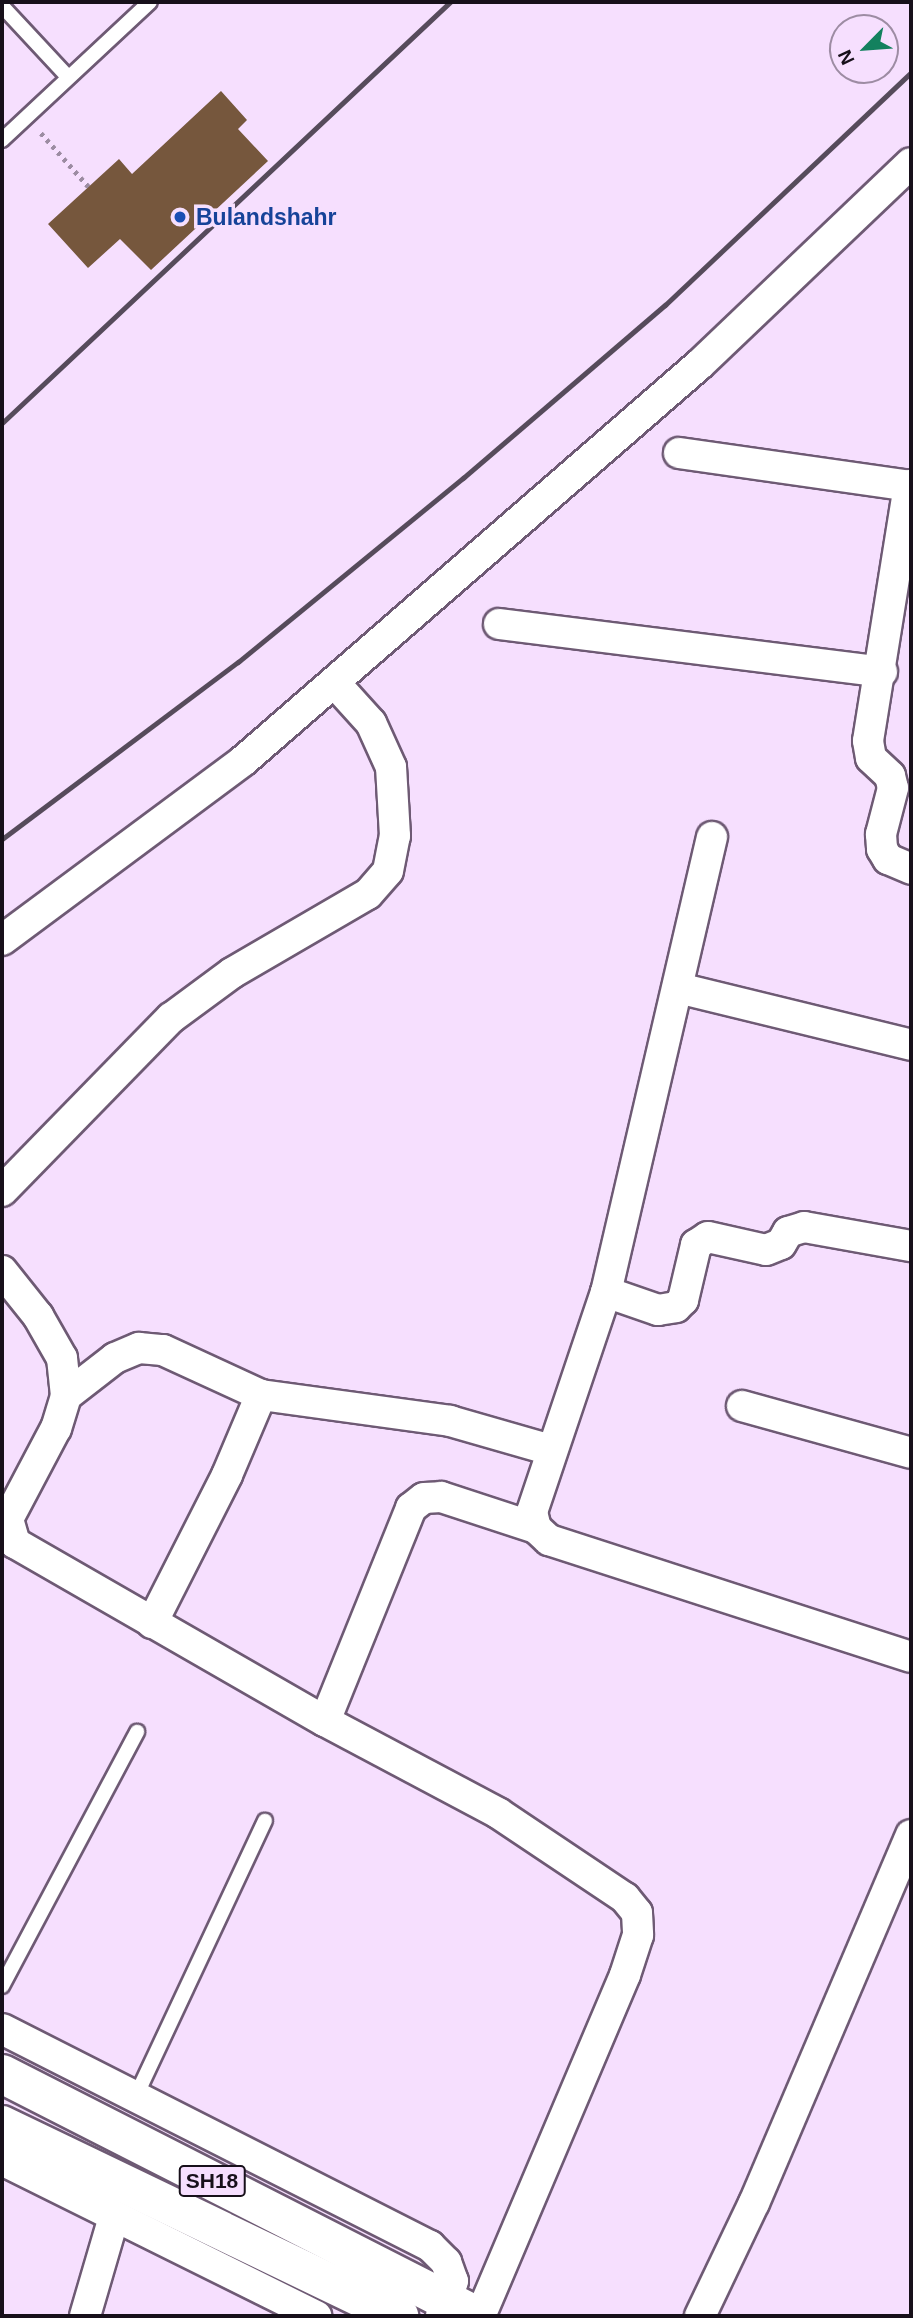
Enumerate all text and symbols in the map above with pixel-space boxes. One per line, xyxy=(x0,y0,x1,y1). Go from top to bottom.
north arrow xyxy=(829,14,899,84)
text: N xyxy=(834,47,859,68)
place label: Bulandshahr xyxy=(196,203,337,231)
marker: Bulandshahr xyxy=(170,207,190,227)
road number: SH18 xyxy=(177,2164,247,2198)

